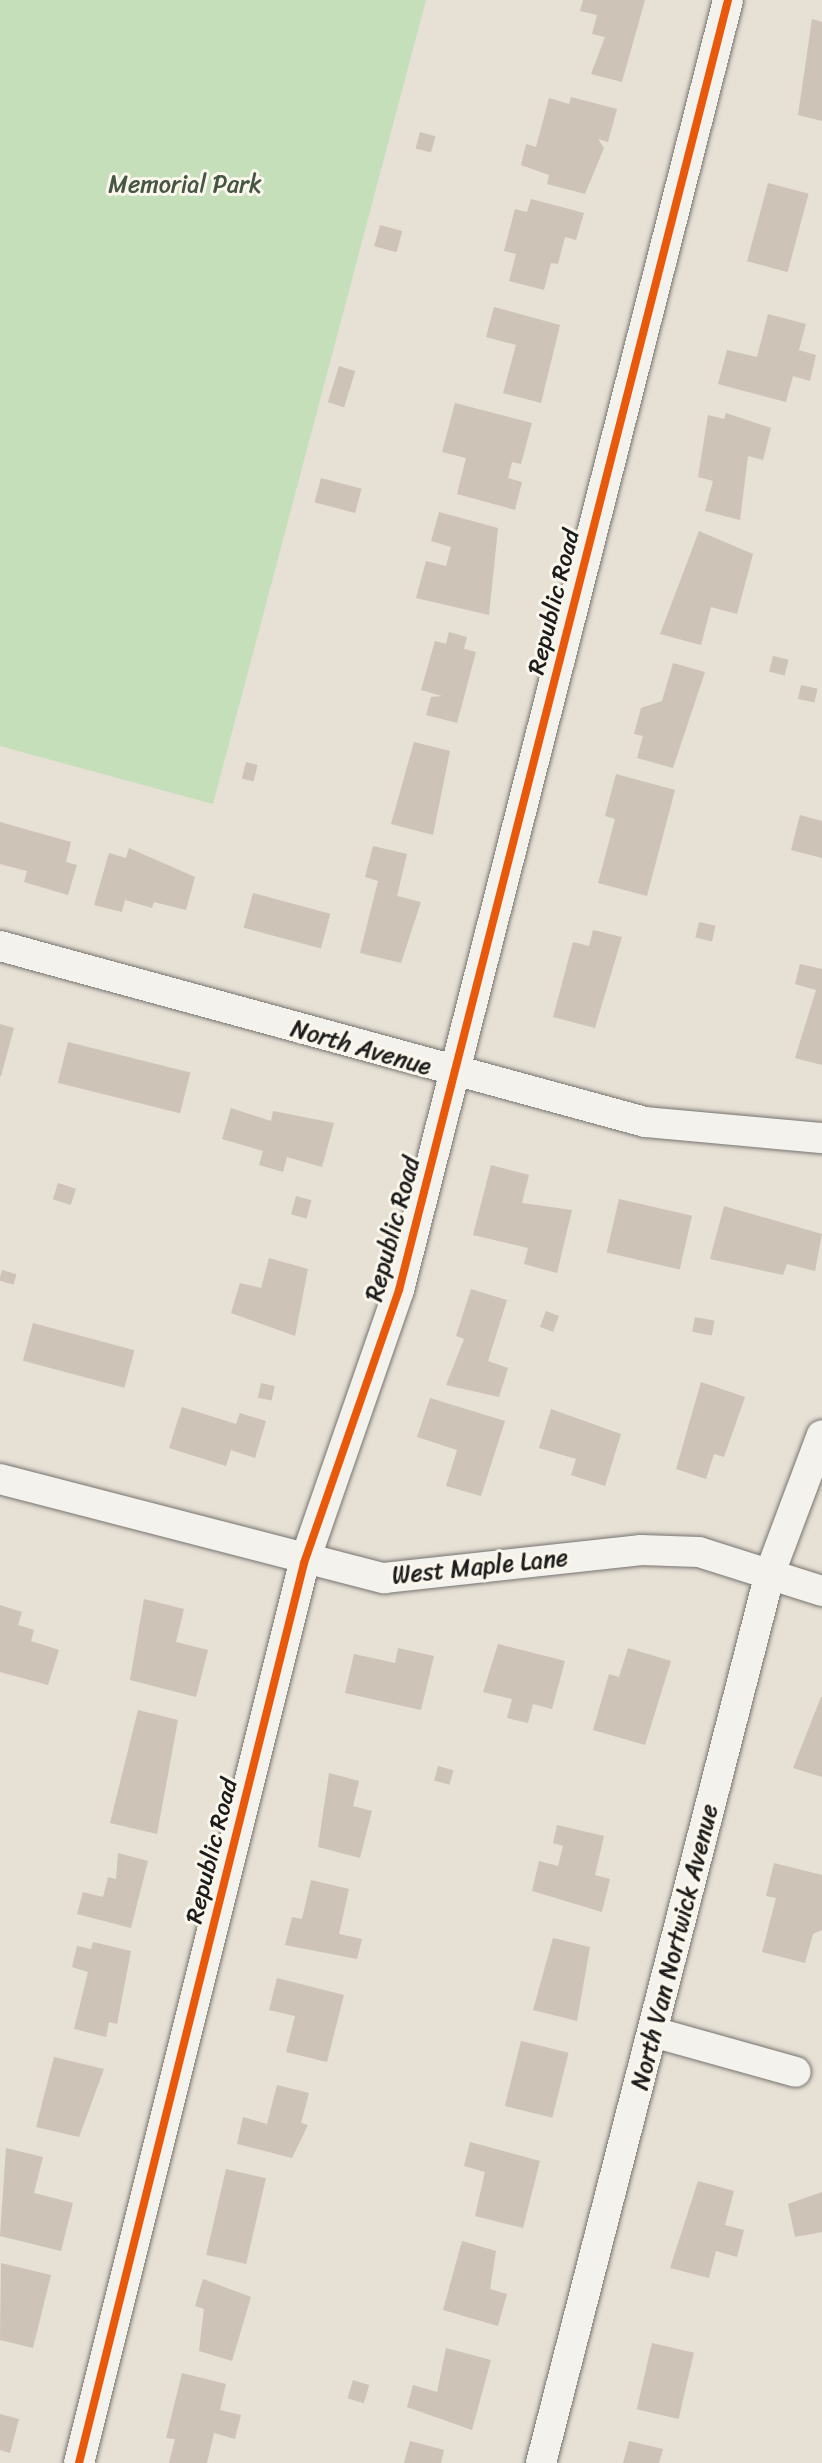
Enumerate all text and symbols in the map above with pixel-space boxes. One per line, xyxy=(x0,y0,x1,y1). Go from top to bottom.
park label: Memorial Park xyxy=(108,171,262,199)
street label: Republic Road xyxy=(522,527,586,677)
street label: North Avenue xyxy=(288,1014,434,1082)
street label: Republic Road xyxy=(360,1154,426,1304)
street label: West Maple Lane xyxy=(391,1543,569,1591)
street label: Republic Road xyxy=(180,1776,244,1926)
street label: North Van Nortwick Avenue xyxy=(626,1802,724,2092)

